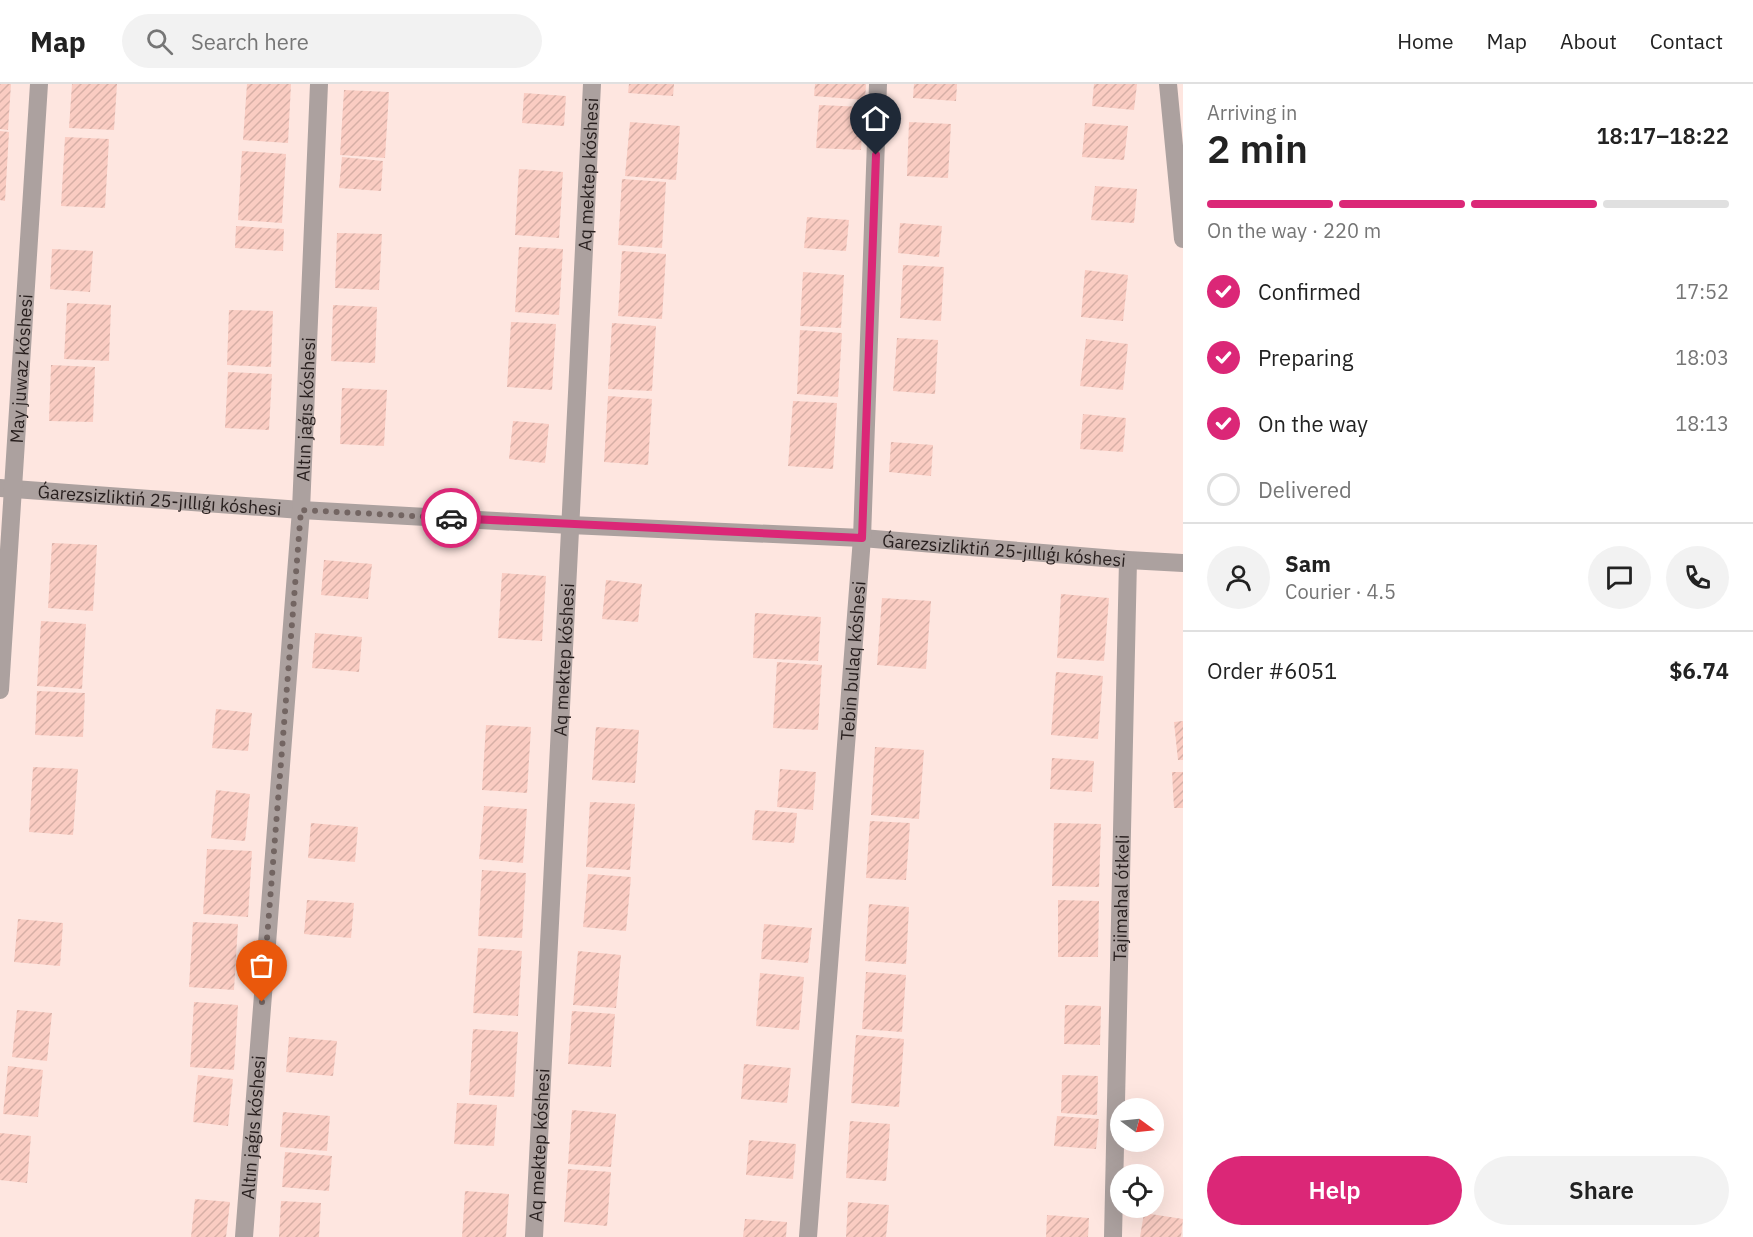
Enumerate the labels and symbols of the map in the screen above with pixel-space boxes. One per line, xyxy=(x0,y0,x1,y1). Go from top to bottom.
pin xyxy=(850,93,901,155)
street label: Aq mektep kóshesi xyxy=(572,97,603,252)
street label: May juwaz kóshesi xyxy=(4,293,37,444)
street label: Altın jaǵıs kóshesi xyxy=(291,337,320,482)
street label: Ǵarezsizliktiń 25-jıllıǵı kóshesi xyxy=(37,479,282,520)
courier xyxy=(421,488,481,548)
street label: Ǵarezsizliktiń 25-jıllıǵı kóshesi xyxy=(881,528,1127,571)
street label: Tebin bulaq kóshesi xyxy=(835,580,870,741)
street label: Aq mektep kóshesi xyxy=(548,583,579,737)
street label: Tajimahal ótkeli xyxy=(1108,834,1133,962)
pin xyxy=(236,940,287,1002)
street label: Altın jaǵıs kóshesi xyxy=(235,1054,270,1200)
street label: Aq mektep kóshesi xyxy=(523,1068,554,1222)
north arrow xyxy=(1110,1098,1164,1152)

